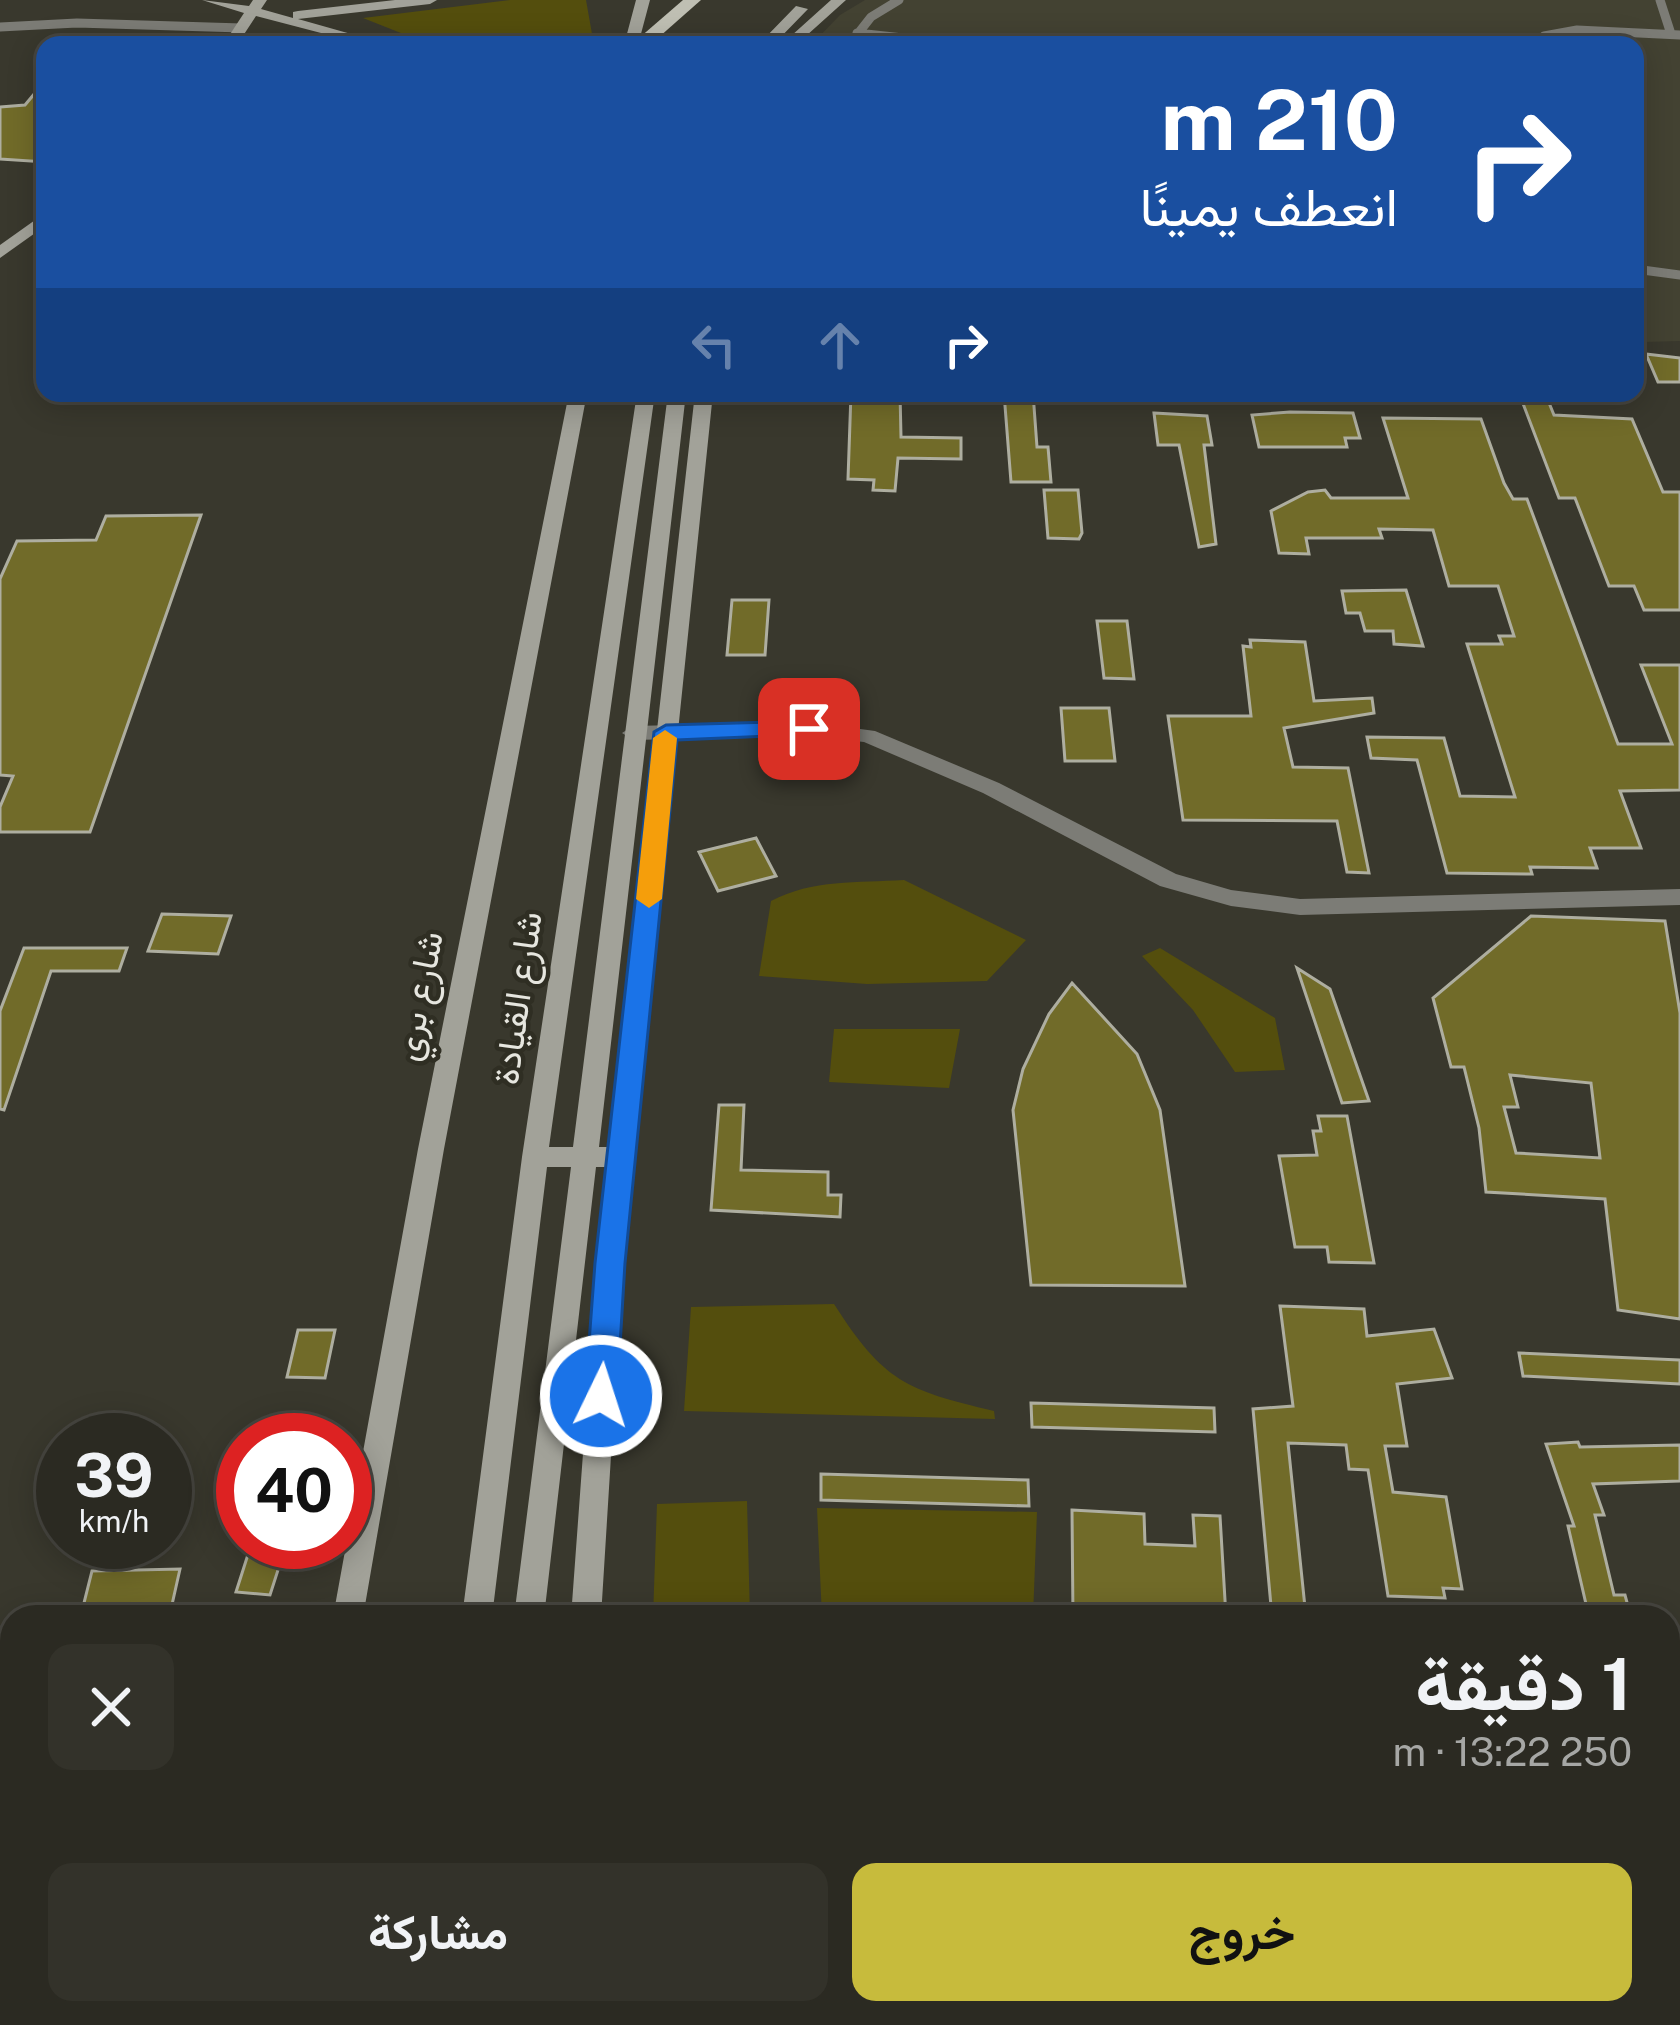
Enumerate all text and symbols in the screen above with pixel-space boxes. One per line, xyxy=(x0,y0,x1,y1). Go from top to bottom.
text: 210 m xyxy=(1160,70,1398,169)
icon: right xyxy=(1440,84,1596,240)
text: انعطف يمينًا xyxy=(1140,175,1398,238)
icon: left xyxy=(681,312,747,378)
icon: ahead xyxy=(807,312,873,378)
icon: right xyxy=(933,312,999,378)
pin xyxy=(758,678,860,780)
icon: arrive xyxy=(776,696,842,762)
street label: شارع القيادة xyxy=(484,909,554,1088)
street label: شارع بري xyxy=(385,928,460,1066)
position arrow xyxy=(538,1333,664,1459)
speed limit sign: 40 xyxy=(216,1413,372,1569)
text: 39 xyxy=(74,1440,154,1511)
text: km/h xyxy=(79,1503,149,1539)
text: 1 دقيقة xyxy=(1415,1642,1632,1726)
button: close xyxy=(48,1644,174,1770)
text: 250 m · 13:22 xyxy=(1393,1729,1632,1775)
button: مشاركة xyxy=(48,1863,828,2001)
button: خروج xyxy=(852,1863,1632,2001)

